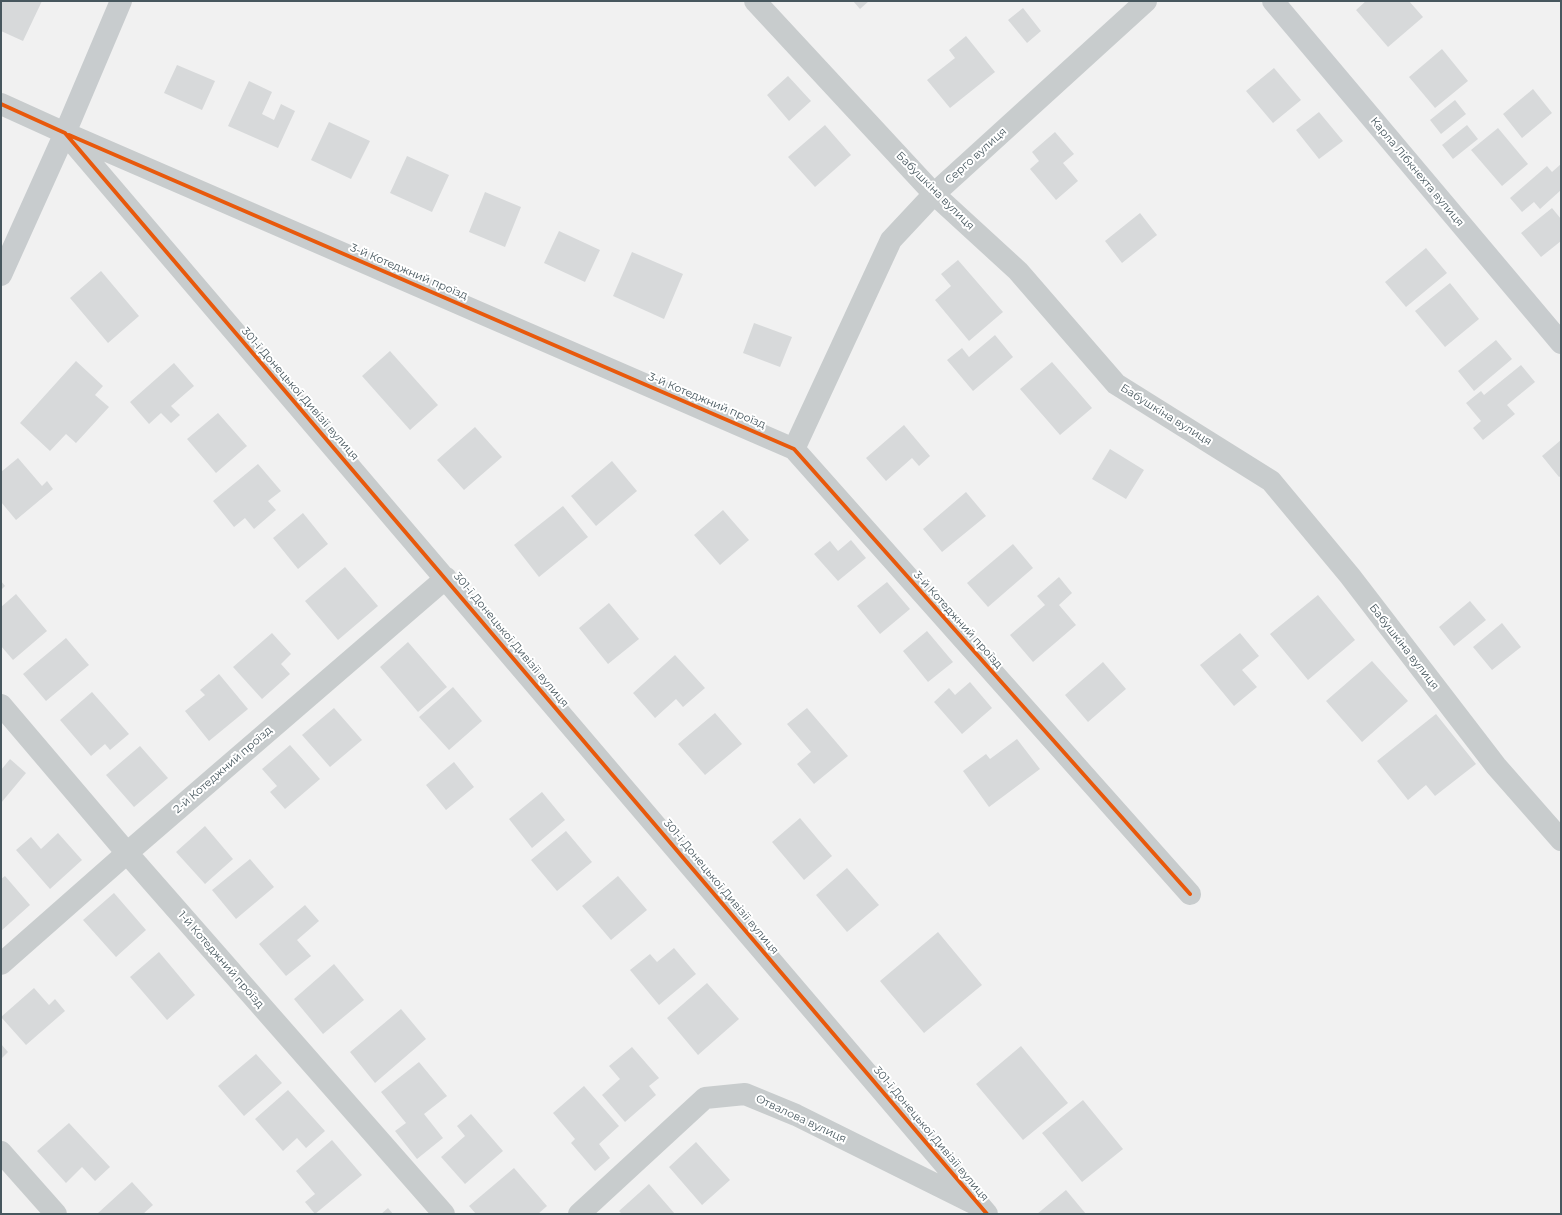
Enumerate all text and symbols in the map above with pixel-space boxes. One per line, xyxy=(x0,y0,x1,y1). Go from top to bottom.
street label: Карла Лібкнехта вулиця xyxy=(1367,115,1467,229)
street label: Серго вулиця xyxy=(943,125,1009,187)
street label: Бабушкіна вулиця xyxy=(893,149,977,233)
street label: 3-й Котеджний проїзд xyxy=(348,241,470,303)
street label: 301-ї Донецької Дивізії вулиця xyxy=(239,325,361,463)
street label: 3-й Котеджний проїзд xyxy=(646,370,768,432)
street label: Бабушкіна вулиця xyxy=(1118,382,1214,448)
street label: 3-й Котеджний проїзд xyxy=(911,569,1005,671)
street label: 301-ї Донецької Дивізії вулиця xyxy=(451,570,571,710)
street label: Бабушкіна вулиця xyxy=(1366,601,1442,693)
street label: 2-й Котеджний проїзд xyxy=(171,724,275,816)
street label: 301-ї Донецької Дивізії вулиця xyxy=(661,817,781,957)
street label: 1-й Котеджний проїзд xyxy=(175,909,267,1011)
street label: 301-ї Донецької Дивізії вулиця xyxy=(871,1064,991,1204)
street label: Отвалова вулиця xyxy=(753,1092,849,1146)

